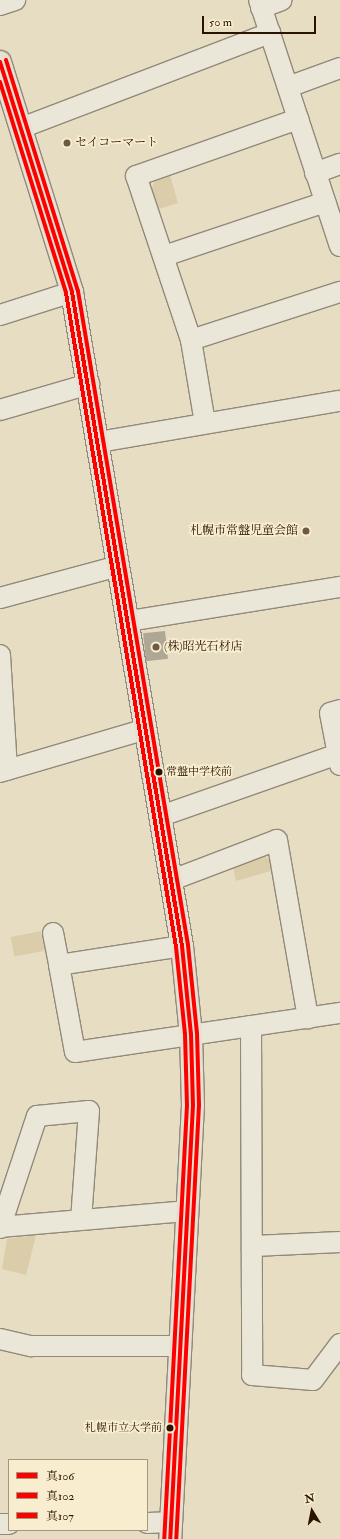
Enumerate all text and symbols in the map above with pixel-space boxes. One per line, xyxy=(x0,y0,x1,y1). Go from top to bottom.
scale bar xyxy=(204,8,318,34)
text: 50 m xyxy=(209,15,232,30)
place label: セイコーマート xyxy=(75,136,159,150)
marker: セイコーマート xyxy=(62,138,72,148)
place label: 札幌市常盤児童会館 xyxy=(190,524,298,538)
marker: 札幌市常盤児童会館 xyxy=(301,526,311,536)
place label: (株)昭光石材店 xyxy=(164,640,243,654)
marker: (株)昭光石材店 xyxy=(151,642,161,652)
place label: 常盤中学校前 xyxy=(166,765,232,779)
marker: 常盤中学校前 xyxy=(154,767,164,777)
place label: 札幌市立大学前 xyxy=(85,1421,162,1435)
marker: 札幌市立大学前 xyxy=(165,1423,175,1433)
legend xyxy=(8,1459,148,1531)
text: 真106 xyxy=(46,1469,74,1484)
text: 真102 xyxy=(46,1489,74,1504)
north arrow xyxy=(292,1491,332,1531)
text: N xyxy=(304,1491,316,1506)
text: 真107 xyxy=(46,1509,74,1524)

